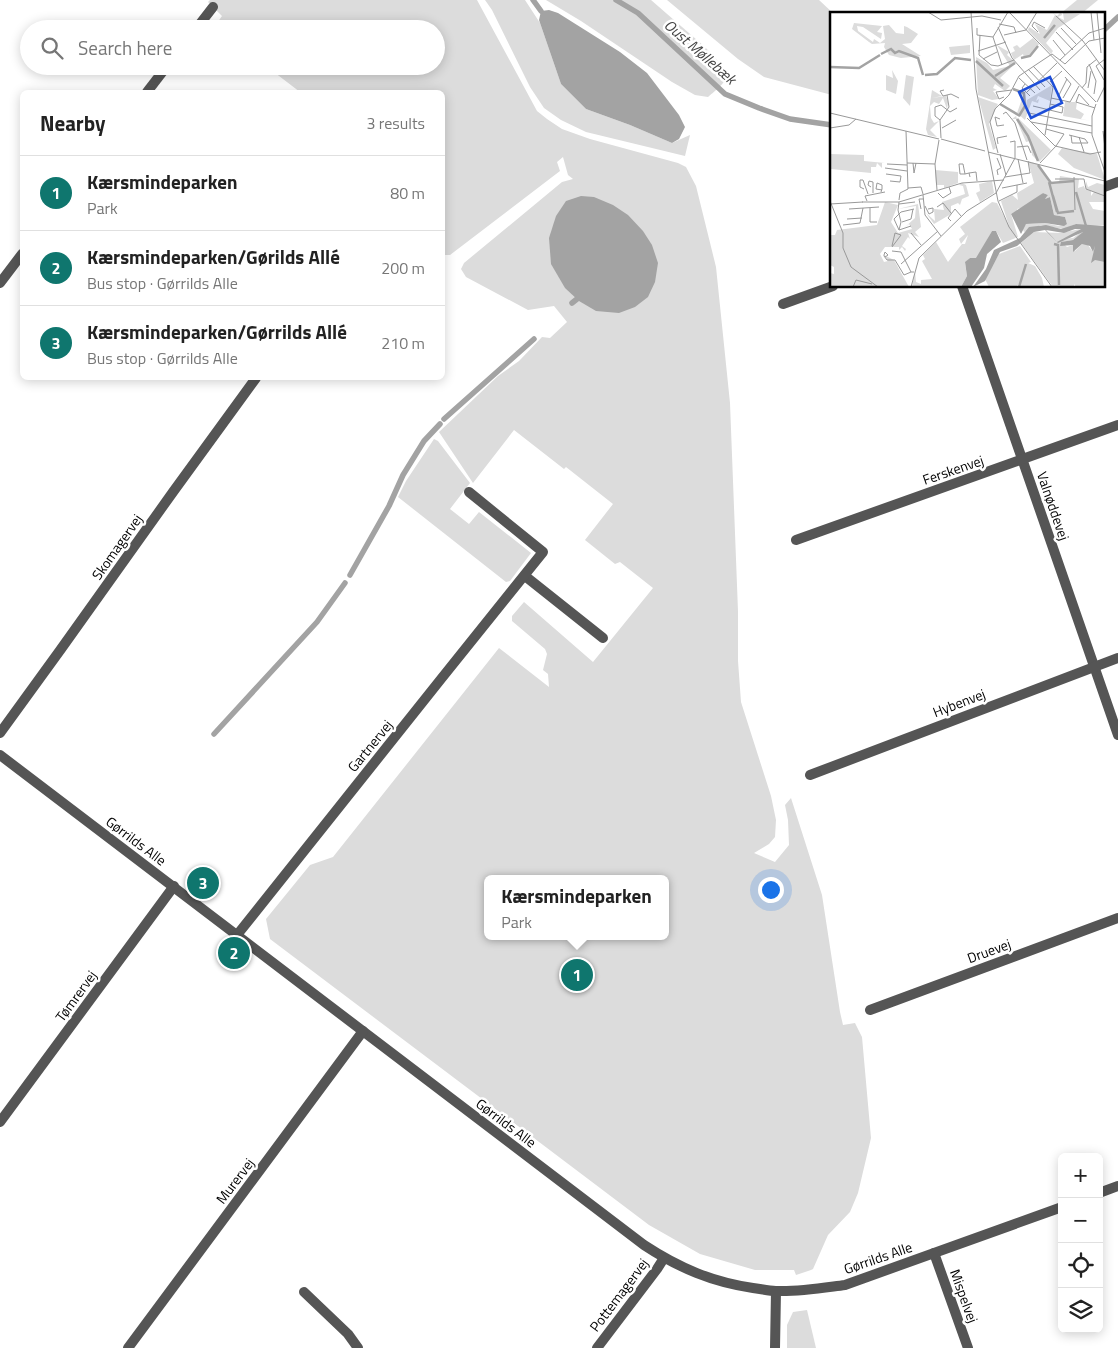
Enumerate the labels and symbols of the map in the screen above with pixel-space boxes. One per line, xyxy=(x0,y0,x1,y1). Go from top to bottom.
inset map xyxy=(830,12,1106,288)
water label: Oust Møllebæk xyxy=(659,14,743,91)
street label: Ferskenvej xyxy=(919,449,986,490)
street label: Valnøddevej xyxy=(1032,469,1075,543)
street label: Skomagervej xyxy=(86,510,147,584)
street label: Hybenvej xyxy=(929,683,988,722)
street label: Gartnervej xyxy=(342,715,397,776)
street label: Gørrilds Alle xyxy=(102,811,171,870)
pin: 3 xyxy=(187,864,219,902)
your location xyxy=(758,877,784,903)
street label: Druevej xyxy=(964,933,1014,968)
pin: 2 xyxy=(218,934,250,972)
pin: 1 xyxy=(561,956,593,994)
street label: Tømrervej xyxy=(50,966,101,1026)
street label: Gørrilds Alle xyxy=(472,1093,541,1152)
street label: Murervej xyxy=(210,1153,259,1208)
street label: Gørrilds Alle xyxy=(841,1236,915,1279)
street label: Pottemagervej xyxy=(584,1254,653,1336)
street label: Mispelvej xyxy=(945,1266,984,1326)

